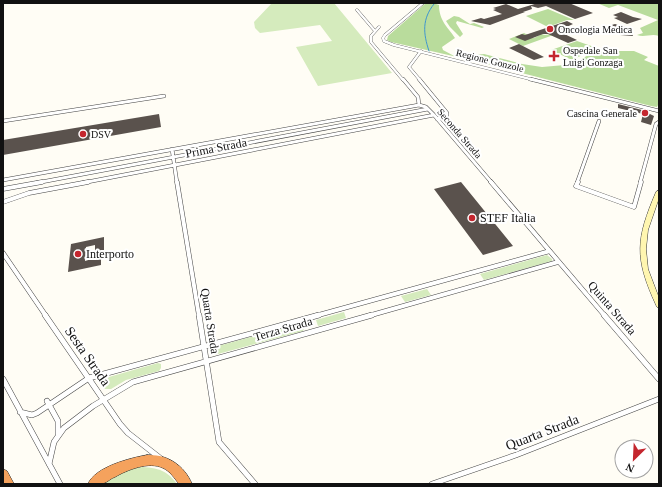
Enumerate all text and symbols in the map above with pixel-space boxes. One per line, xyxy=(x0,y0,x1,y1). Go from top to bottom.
marker: Oncologia Medica xyxy=(545,24,555,34)
place label: Oncologia Medica xyxy=(558,24,633,35)
place label: Ospedale San Luigi Gonzaga xyxy=(563,45,623,68)
street label: Regione Gonzole xyxy=(455,47,526,74)
marker: Ospedale San Luigi Gonzaga xyxy=(548,50,560,62)
street label: Seconda Strada xyxy=(435,106,484,161)
place label: Cascina Generale xyxy=(567,108,638,119)
marker: Cascina Generale xyxy=(640,108,650,118)
marker: DSV xyxy=(78,129,88,139)
place label: DSV xyxy=(91,129,112,140)
street label: Prima Strada xyxy=(184,135,249,161)
place label: STEF Italia xyxy=(480,211,536,225)
marker: STEF Italia xyxy=(467,213,477,223)
place label: Interporto xyxy=(86,247,134,261)
marker: Interporto xyxy=(73,249,83,259)
street label: Quinta Strada xyxy=(585,278,639,338)
street label: Quarta Strada xyxy=(198,287,222,356)
street label: Terza Strada xyxy=(252,314,314,344)
street label: Sesta Strada xyxy=(62,324,114,389)
street label: Quarta Strada xyxy=(503,411,582,453)
north arrow xyxy=(614,439,654,479)
text: N xyxy=(624,461,636,475)

